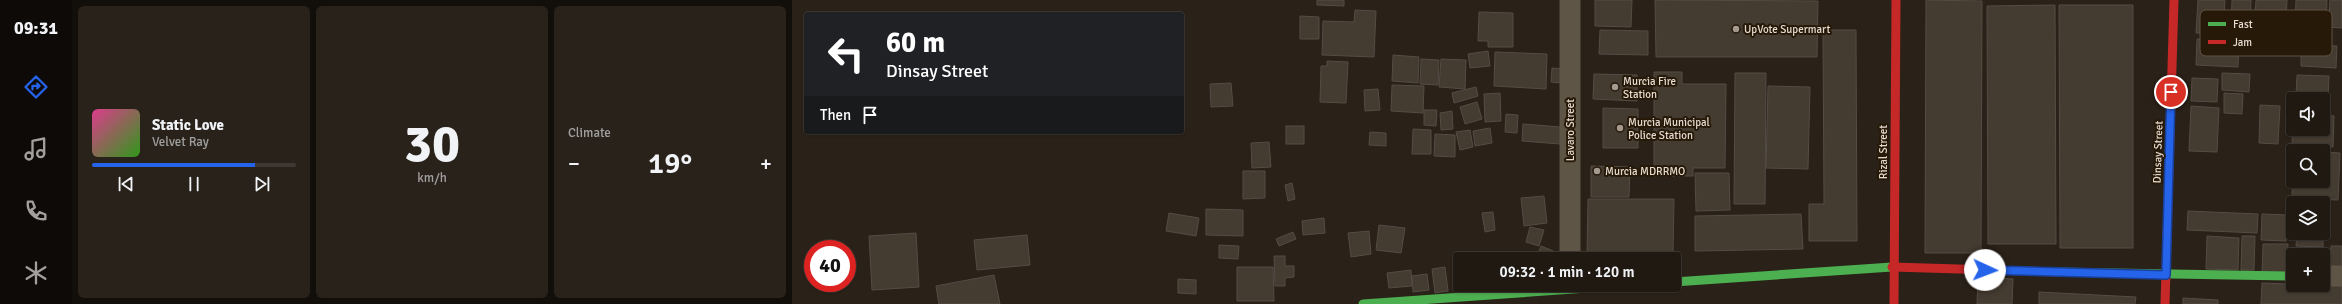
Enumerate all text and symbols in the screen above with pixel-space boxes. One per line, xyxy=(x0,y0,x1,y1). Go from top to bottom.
legend xyxy=(2200,10,2332,56)
text: 09:31 xyxy=(14,17,58,39)
text: Fast xyxy=(2233,18,2253,31)
place label: UpVote Supermart xyxy=(1744,23,1830,36)
marker: UpVote Supermart xyxy=(1731,24,1741,34)
text: 60 m xyxy=(886,26,945,60)
icon: left xyxy=(820,28,872,80)
text: Jam xyxy=(2233,36,2252,49)
text: Dinsay Street xyxy=(886,60,988,82)
icon: directions xyxy=(22,73,50,101)
place label: Murcia Fire Station xyxy=(1623,75,1676,101)
pin xyxy=(2154,75,2188,109)
icon: arrive xyxy=(2160,81,2182,103)
marker: Murcia Fire Station xyxy=(1610,82,1620,92)
map controls xyxy=(2286,92,2330,292)
button: sound xyxy=(2286,92,2330,136)
street label: Lavaro Street xyxy=(1564,99,1577,161)
icon: arrive xyxy=(859,104,881,126)
text: Then xyxy=(820,106,851,124)
text: 30 xyxy=(404,112,460,176)
text: Static Love xyxy=(152,116,224,134)
place label: Murcia Municipal Police Station xyxy=(1628,116,1710,142)
street label: Dinsay Street xyxy=(2150,120,2166,184)
marker: Murcia Municipal Police Station xyxy=(1615,123,1625,133)
text: Climate xyxy=(568,125,611,141)
street label: Rizal Street xyxy=(1877,125,1890,179)
text: Velvet Ray xyxy=(152,134,209,150)
icon: music xyxy=(22,135,50,163)
button: search xyxy=(2286,144,2330,188)
text: 19° xyxy=(648,145,692,182)
text: − xyxy=(568,150,580,177)
text: + xyxy=(760,150,772,177)
place label: Murcia MDRRMO xyxy=(1605,165,1685,178)
marker: Murcia MDRRMO xyxy=(1592,166,1602,176)
text: km/h xyxy=(417,170,447,186)
icon: previous xyxy=(115,173,137,195)
icon: pause xyxy=(183,173,205,195)
icon: next xyxy=(251,173,273,195)
button: layers xyxy=(2286,196,2330,240)
icon: phone xyxy=(22,197,50,225)
speed limit sign: 40 xyxy=(804,240,856,292)
button: + xyxy=(2286,248,2330,292)
position arrow xyxy=(1964,249,2006,291)
icon: climate xyxy=(22,259,50,287)
text: 09:32 · 1 min · 120 m xyxy=(1500,263,1634,281)

